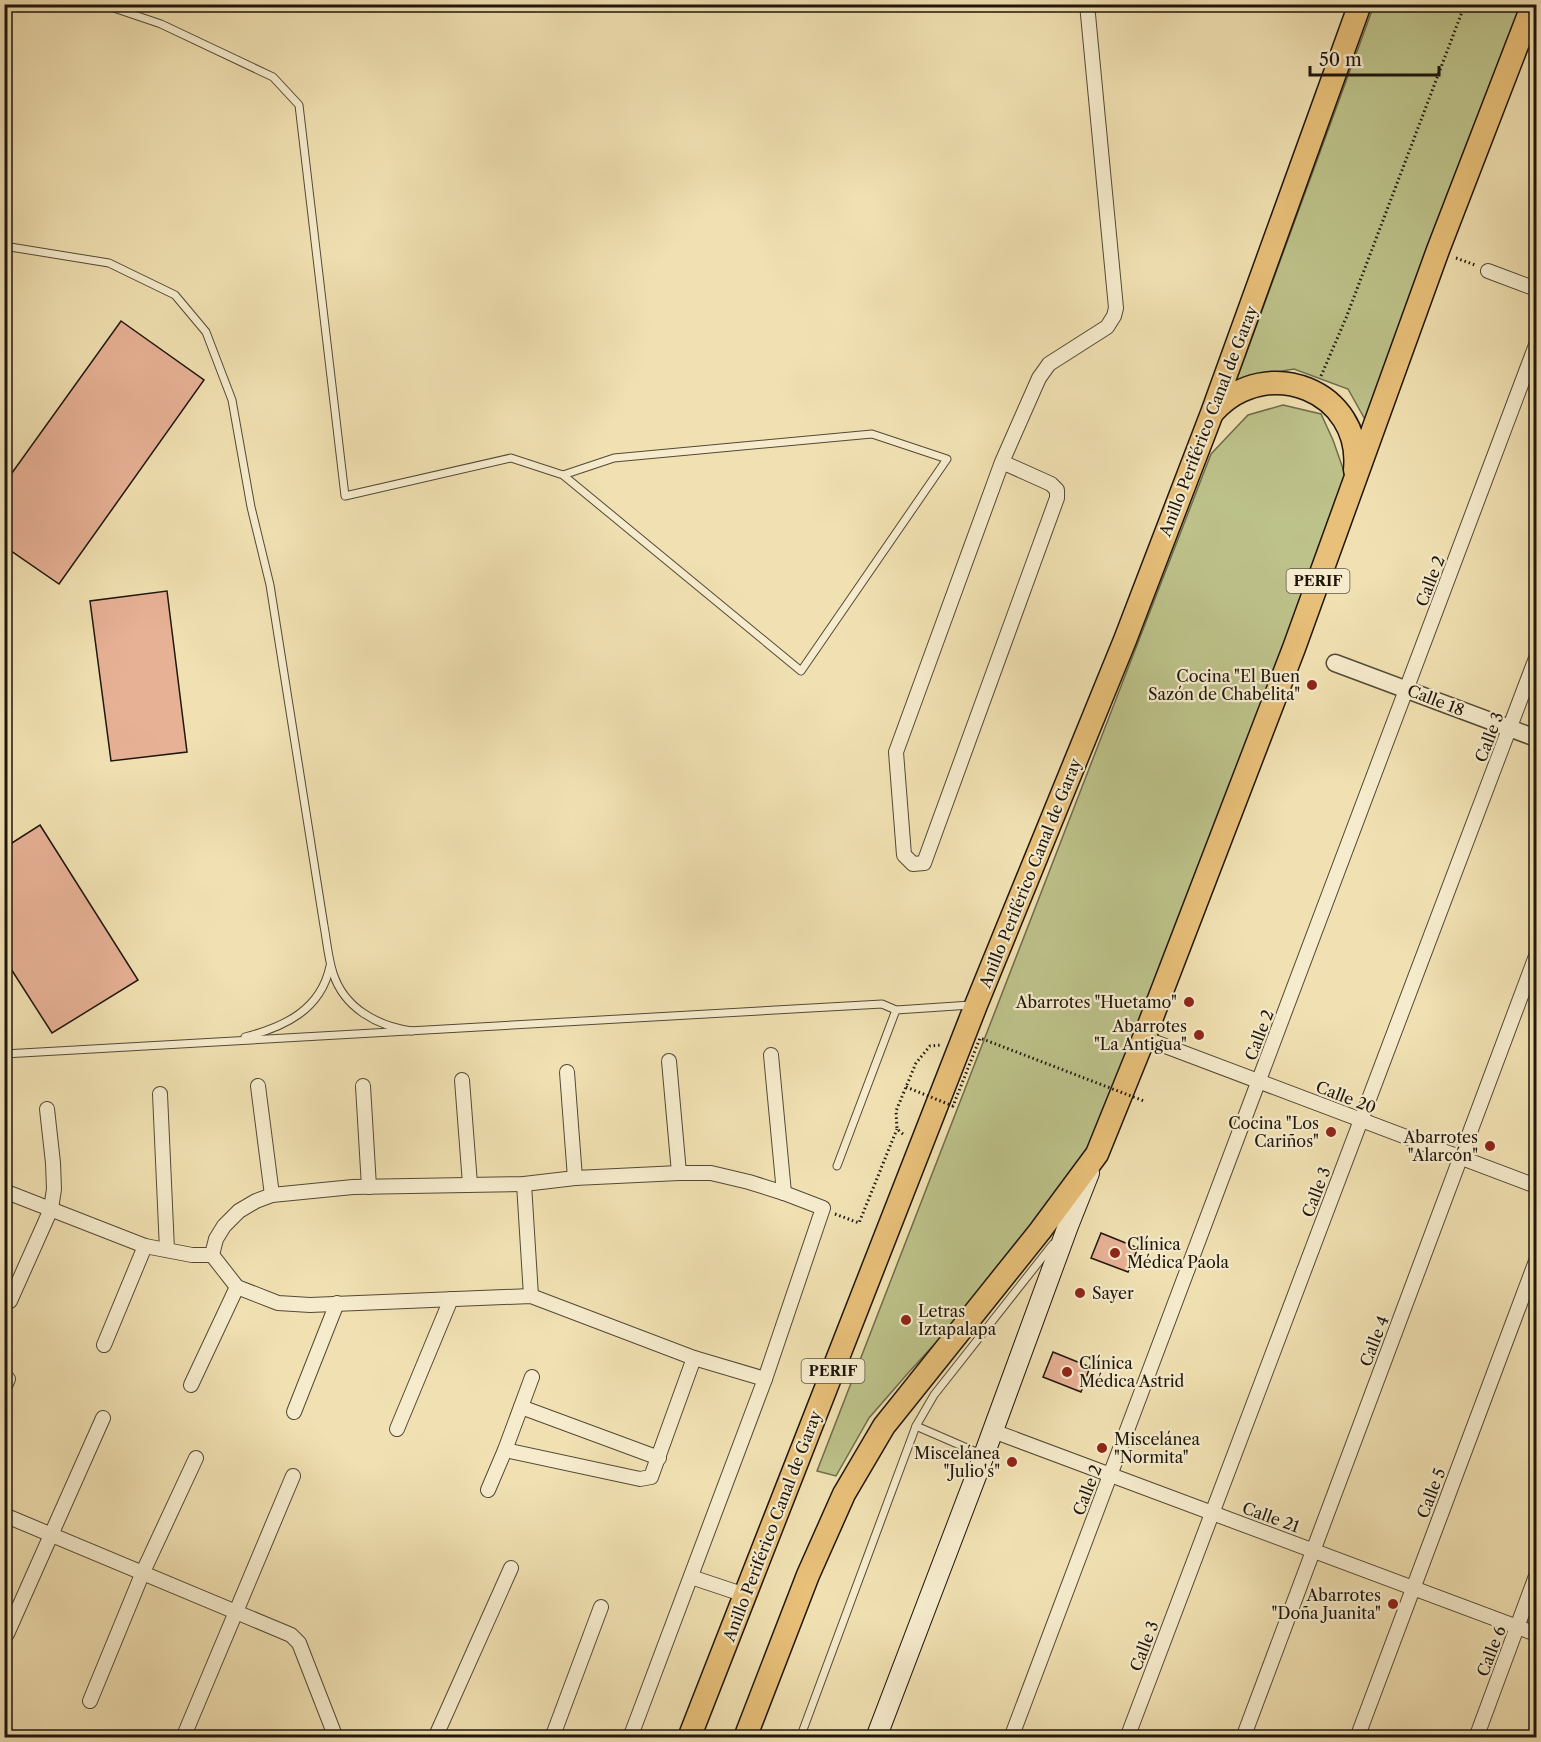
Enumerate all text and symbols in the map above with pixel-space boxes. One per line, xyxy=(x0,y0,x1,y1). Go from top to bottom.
scale bar xyxy=(1310,39,1439,77)
text: 50 m xyxy=(1319,49,1362,71)
street label: Anillo Periférico Canal de Garay xyxy=(1154,302,1262,540)
street label: Calle 2 xyxy=(1411,553,1449,609)
road number: PERIF xyxy=(1286,569,1350,593)
place label: Cocina "El Buen Sazón de Chabelita" xyxy=(1148,666,1300,704)
marker: Cocina "El Buen Sazón de Chabelita" xyxy=(1305,678,1319,692)
street label: Calle 18 xyxy=(1405,680,1467,720)
street label: Calle 3 xyxy=(1470,709,1508,765)
street label: Anillo Periférico Canal de Garay xyxy=(974,754,1086,992)
place label: Abarrotes "Huetamo" xyxy=(1015,992,1177,1012)
marker: Abarrotes "Huetamo" xyxy=(1182,995,1196,1009)
street label: Calle 2 xyxy=(1240,1007,1278,1063)
place label: Abarrotes "La Antigua" xyxy=(1094,1016,1187,1054)
marker: Abarrotes "La Antigua" xyxy=(1192,1028,1206,1042)
street label: Calle 20 xyxy=(1313,1076,1379,1118)
place label: Cocina "Los Cariños" xyxy=(1228,1113,1319,1151)
marker: Cocina "Los Cariños" xyxy=(1324,1125,1338,1139)
place label: Abarrotes "Alarcón" xyxy=(1402,1127,1478,1165)
marker: Abarrotes "Alarcón" xyxy=(1483,1139,1497,1153)
street label: Calle 3 xyxy=(1297,1164,1335,1220)
place label: Clínica Médica Paola xyxy=(1127,1234,1230,1272)
marker: Clínica Médica Paola xyxy=(1108,1246,1122,1260)
place label: Sayer xyxy=(1092,1283,1134,1303)
marker: Sayer xyxy=(1073,1286,1087,1300)
place label: Letras Iztapalapa xyxy=(918,1301,997,1339)
marker: Letras Iztapalapa xyxy=(899,1313,913,1327)
street label: Calle 4 xyxy=(1355,1313,1393,1369)
place label: Clínica Médica Astrid xyxy=(1079,1353,1185,1391)
road number: PERIF xyxy=(802,1359,864,1383)
marker: Clínica Médica Astrid xyxy=(1060,1365,1074,1379)
street label: Anillo Periférico Canal de Garay xyxy=(718,1407,826,1645)
place label: Miscelánea "Normita" xyxy=(1114,1429,1201,1467)
marker: Miscelánea "Normita" xyxy=(1095,1441,1109,1455)
place label: Miscelánea "Julio's" xyxy=(914,1443,1001,1481)
marker: Miscelánea "Julio's" xyxy=(1005,1455,1019,1469)
street label: Calle 2 xyxy=(1068,1462,1106,1518)
street label: Calle 5 xyxy=(1412,1465,1450,1521)
street label: Calle 21 xyxy=(1240,1497,1303,1537)
place label: Abarrotes "Doña Juanita" xyxy=(1272,1585,1381,1623)
marker: Abarrotes "Doña Juanita" xyxy=(1386,1597,1400,1611)
street label: Calle 3 xyxy=(1125,1618,1163,1674)
street label: Calle 6 xyxy=(1472,1623,1510,1679)

